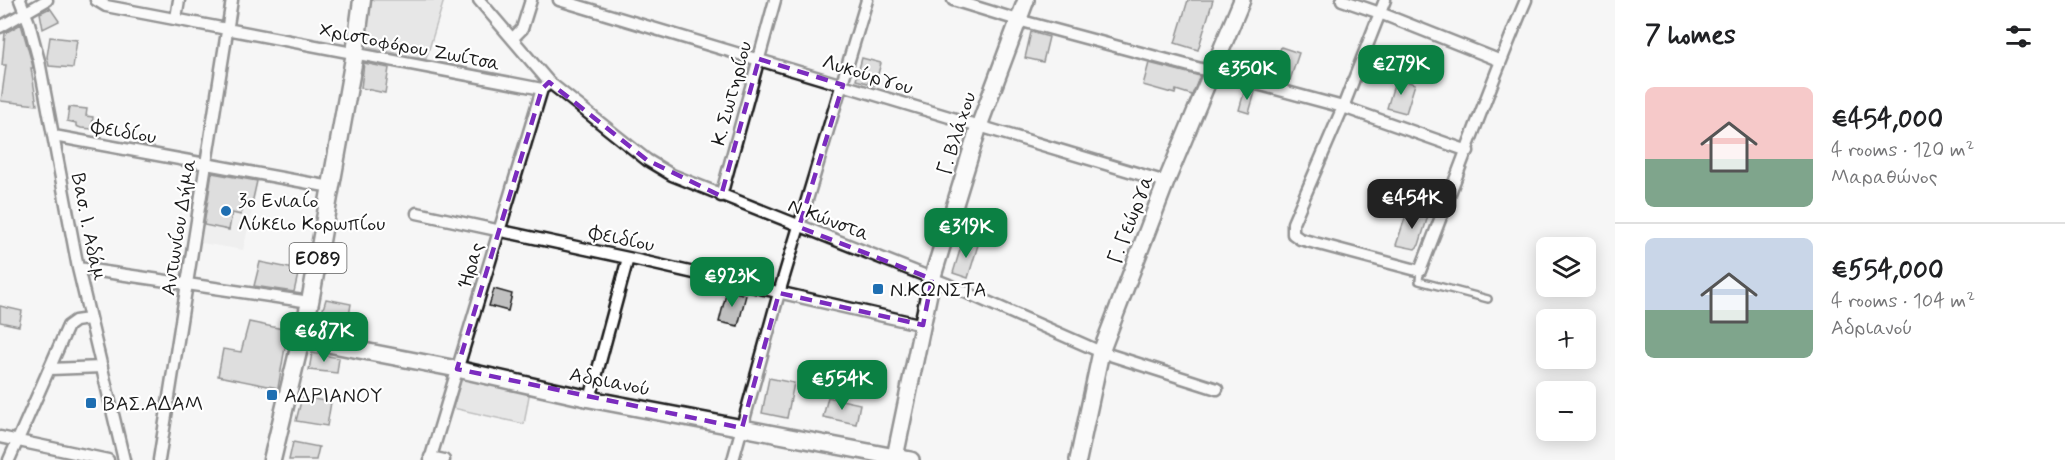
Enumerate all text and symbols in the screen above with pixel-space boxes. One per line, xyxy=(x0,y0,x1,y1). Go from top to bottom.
street label: Χριστοφόρου Ζωίτσα xyxy=(317,17,503,78)
text: 7 homes xyxy=(1645,19,1736,53)
icon: filters xyxy=(2002,20,2035,53)
street label: Κ. Σωτηρίου xyxy=(706,38,759,149)
pin: €279K xyxy=(1359,45,1443,96)
street label: Λυκούργου xyxy=(819,49,916,102)
pin: €350K xyxy=(1205,50,1289,101)
text: €279K xyxy=(1372,51,1430,78)
text: €350K xyxy=(1218,56,1276,83)
street label: Γ. Βλάχου xyxy=(931,89,984,178)
text: €454,000 xyxy=(1831,103,1943,137)
icon: home xyxy=(1693,111,1765,183)
street label: Φειδίου xyxy=(88,113,158,151)
text: 4 rooms · 120 m² xyxy=(1831,137,1974,164)
street label: Αντωνίου Δήμα xyxy=(155,157,204,298)
text: Μαραθώνος xyxy=(1831,164,1937,191)
street label: Βασ. Ι. Αδάμ xyxy=(64,171,111,284)
street label: Γ. Γεώργα xyxy=(1102,171,1161,268)
pin: €454K xyxy=(1370,179,1454,230)
text: €454K xyxy=(1381,185,1443,212)
place label: 3ο Ενιαίο Λύκειο Κορωπίου xyxy=(238,188,385,238)
street label: Ν Κώνστα xyxy=(784,193,873,248)
marker: 3ο Ενιαίο Λύκειο Κορωπίου xyxy=(219,204,233,218)
pin: €319K xyxy=(924,208,1008,259)
text: €319K xyxy=(938,214,994,241)
street label: Φειδίου xyxy=(586,219,657,260)
map controls xyxy=(1536,237,1596,441)
button: layers xyxy=(1536,237,1596,297)
street label: Ήρας xyxy=(452,239,491,292)
road number: ΕΟ89 xyxy=(290,243,346,273)
text: €554,000 xyxy=(1831,254,1944,288)
pin: €923K xyxy=(690,257,774,308)
icon: home xyxy=(1693,262,1765,334)
text: €923K xyxy=(704,263,760,290)
place label: Ν.ΚΩΝΣΤΑ xyxy=(890,277,987,304)
marker: Ν.ΚΩΝΣΤΑ xyxy=(871,282,885,296)
text: 4 rooms · 104 m² xyxy=(1831,288,1975,315)
button: + xyxy=(1536,309,1596,369)
pin: €687K xyxy=(282,312,366,363)
text: Αδριανού xyxy=(1831,315,1913,342)
text: €687K xyxy=(294,318,354,345)
pin: €554K xyxy=(800,360,884,411)
street label: Αδριανού xyxy=(567,361,652,404)
text: €554K xyxy=(811,366,873,393)
button: − xyxy=(1536,381,1596,441)
place label: ΑΔΡΙΑΝΟΥ xyxy=(284,383,383,410)
marker: ΑΔΡΙΑΝΟΥ xyxy=(265,388,279,402)
place label: ΒΑΣ.ΑΔΑΜ xyxy=(103,391,203,418)
marker: ΒΑΣ.ΑΔΑΜ xyxy=(84,396,98,410)

